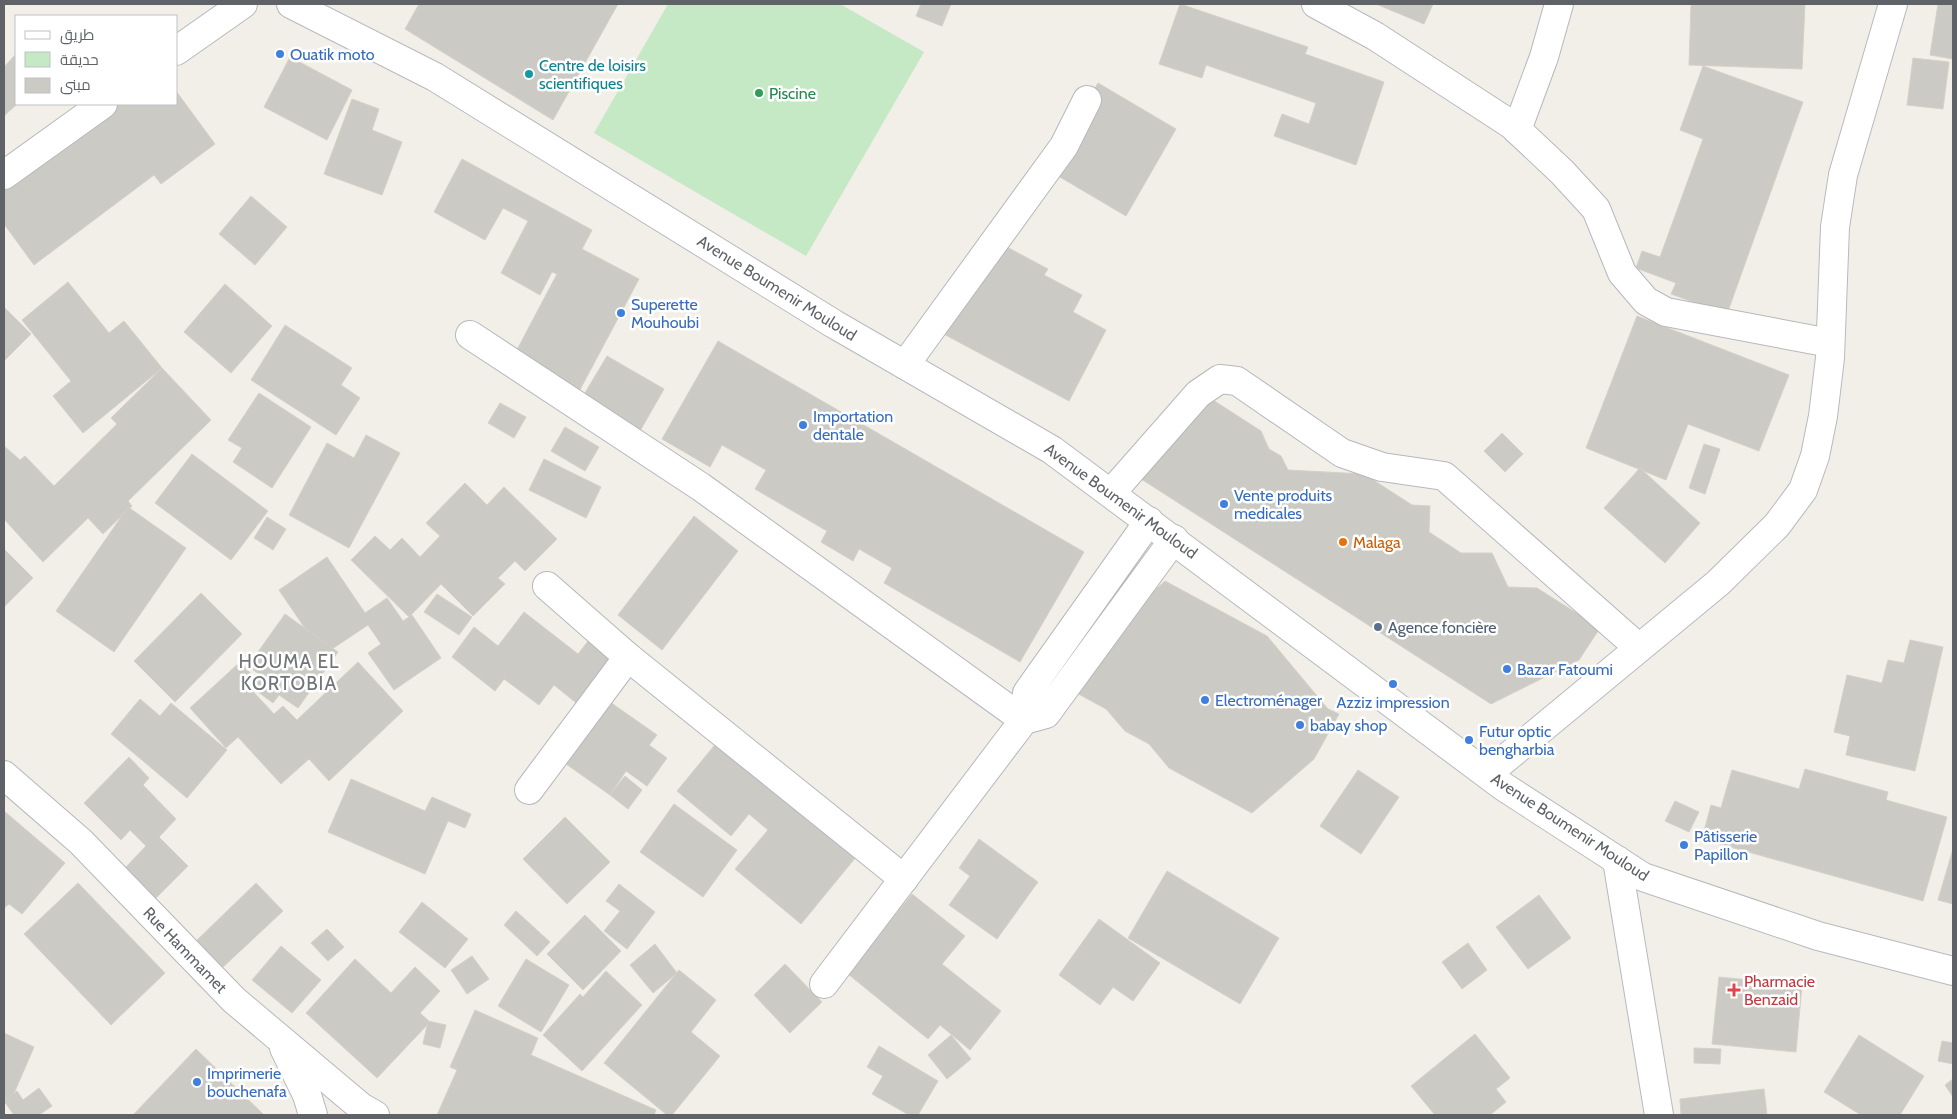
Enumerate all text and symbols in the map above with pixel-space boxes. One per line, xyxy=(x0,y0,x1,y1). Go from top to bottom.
legend xyxy=(15,15,178,105)
text: طريق xyxy=(60,26,94,45)
place label: Ouatik moto xyxy=(290,45,375,64)
marker: Ouatik moto xyxy=(274,48,286,60)
text: حديقة xyxy=(60,51,99,69)
place label: Centre de loisirs scientifiques xyxy=(539,56,646,93)
marker: Centre de loisirs scientifiques xyxy=(523,68,535,80)
text: مبنى xyxy=(60,76,91,95)
place label: Piscine xyxy=(769,84,816,103)
marker: Piscine xyxy=(753,87,765,99)
street label: Avenue Boumenir Mouloud xyxy=(694,231,860,345)
place label: Superette Mouhoubi xyxy=(631,295,699,332)
marker: Superette Mouhoubi xyxy=(615,307,627,319)
place label: Importation dentale xyxy=(813,407,893,444)
marker: Importation dentale xyxy=(797,419,809,431)
street label: Avenue Boumenir Mouloud xyxy=(1041,439,1201,563)
place label: Vente produits medicales xyxy=(1234,486,1333,523)
marker: Vente produits medicales xyxy=(1218,498,1230,510)
place label: Malaga xyxy=(1353,533,1401,552)
marker: Malaga xyxy=(1337,536,1349,548)
place label: Agence foncière xyxy=(1388,618,1497,637)
marker: Agence foncière xyxy=(1372,621,1384,633)
district label: HOUMA EL KORTOBIA xyxy=(238,650,340,695)
place label: Bazar Fatoumi xyxy=(1517,660,1613,679)
marker: Bazar Fatoumi xyxy=(1501,663,1513,675)
marker: Azziz impression xyxy=(1387,678,1399,690)
place label: Electroménager xyxy=(1215,691,1323,710)
place label: Azziz impression xyxy=(1336,693,1450,712)
marker: Electroménager xyxy=(1199,694,1211,706)
place label: babay shop xyxy=(1310,716,1388,735)
marker: babay shop xyxy=(1294,719,1306,731)
place label: Futur optic bengharbia xyxy=(1479,722,1555,759)
marker: Futur optic bengharbia xyxy=(1463,734,1475,746)
street label: Avenue Boumenir Mouloud xyxy=(1488,769,1652,885)
place label: Pâtisserie Papillon xyxy=(1694,827,1757,864)
marker: Pâtisserie Papillon xyxy=(1678,839,1690,851)
street label: Rue Hammamet xyxy=(139,903,231,997)
place label: Pharmacie Benzaid xyxy=(1744,972,1815,1009)
marker: Pharmacie Benzaid xyxy=(1728,984,1740,996)
place label: Imprimerie bouchenafa xyxy=(207,1064,287,1101)
marker: Imprimerie bouchenafa xyxy=(191,1076,203,1088)

